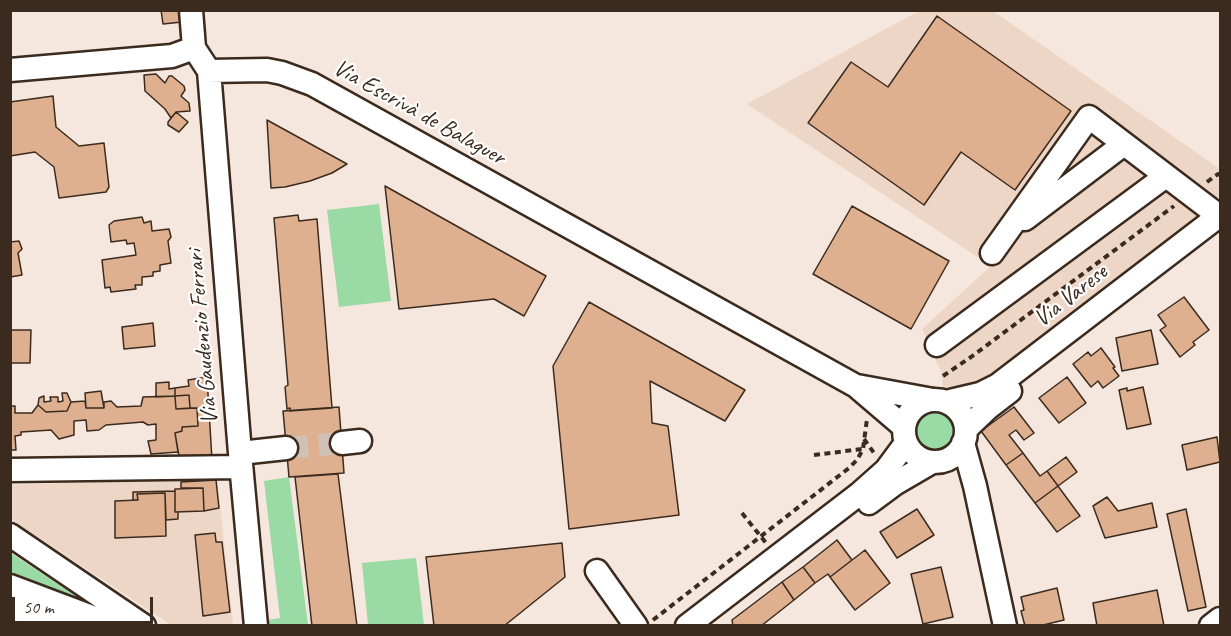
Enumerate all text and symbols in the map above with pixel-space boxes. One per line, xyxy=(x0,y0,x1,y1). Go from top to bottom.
street label: Via Escrivà de Balaguer xyxy=(328,54,510,172)
street label: Via Gaudenzio Ferrari xyxy=(181,248,225,426)
street label: Via Varese xyxy=(1029,258,1113,334)
scale bar xyxy=(15,585,156,623)
text: 50 m xyxy=(23,596,54,618)

